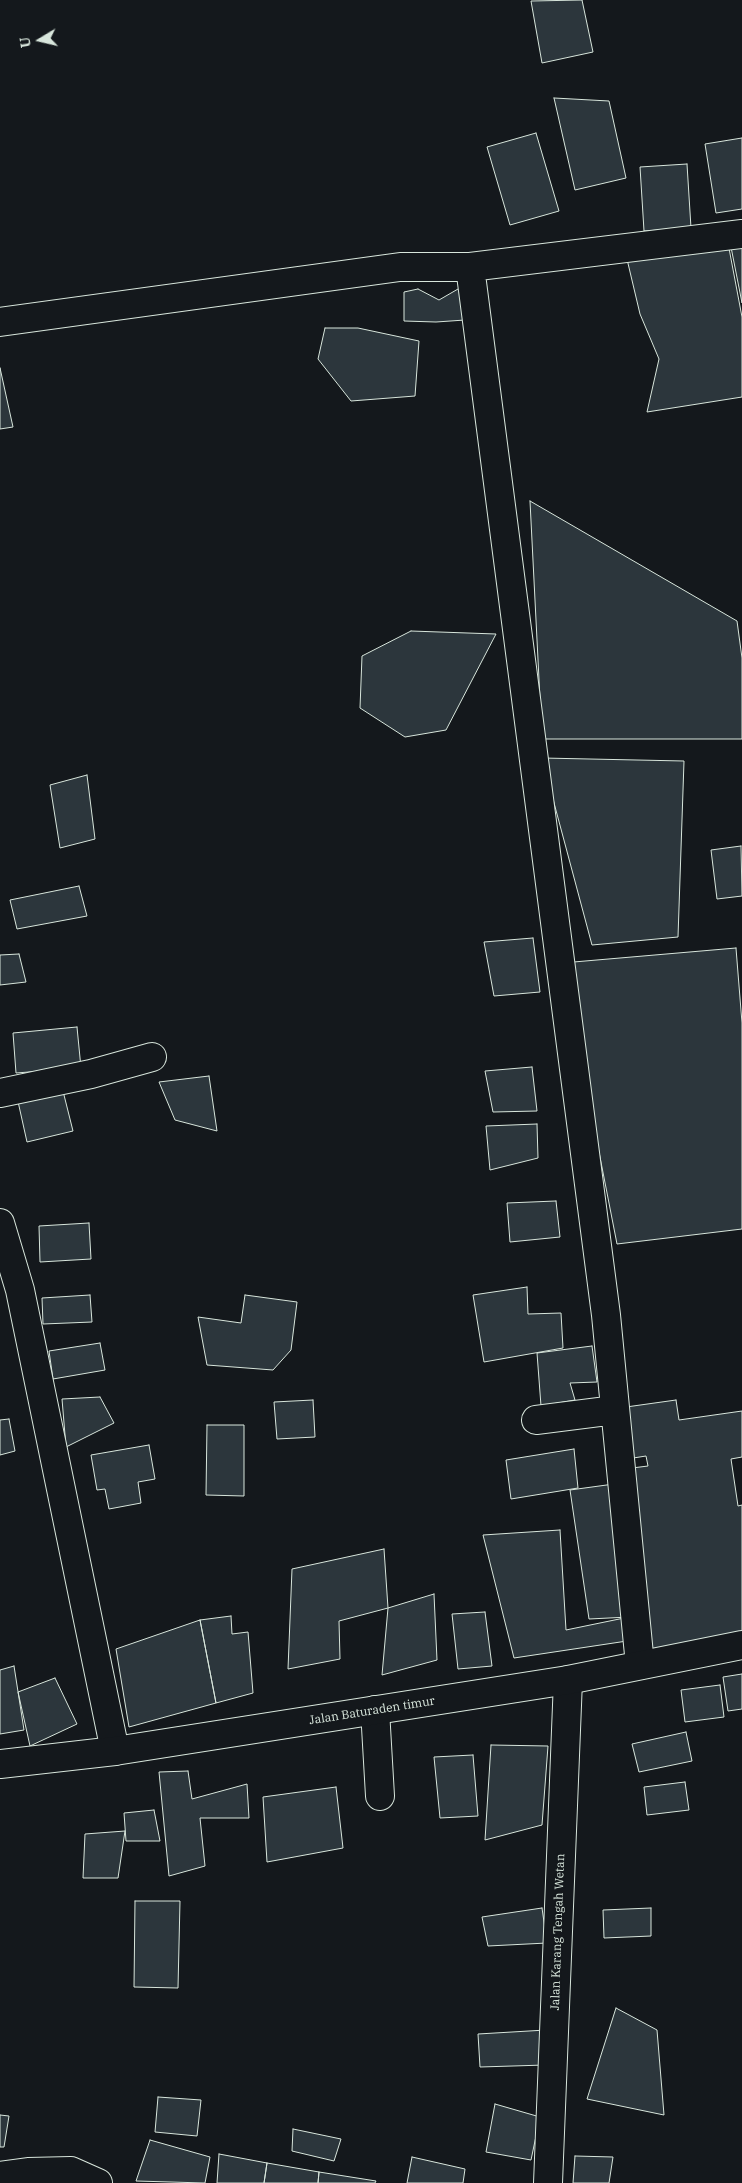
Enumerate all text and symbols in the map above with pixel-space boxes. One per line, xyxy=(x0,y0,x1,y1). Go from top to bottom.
north arrow xyxy=(15,15,65,65)
text: U xyxy=(15,36,35,49)
street label: Jalan Baturaden timur xyxy=(308,1694,436,1728)
street label: Jalan Karang Tengah Wetan xyxy=(548,1853,568,2011)

